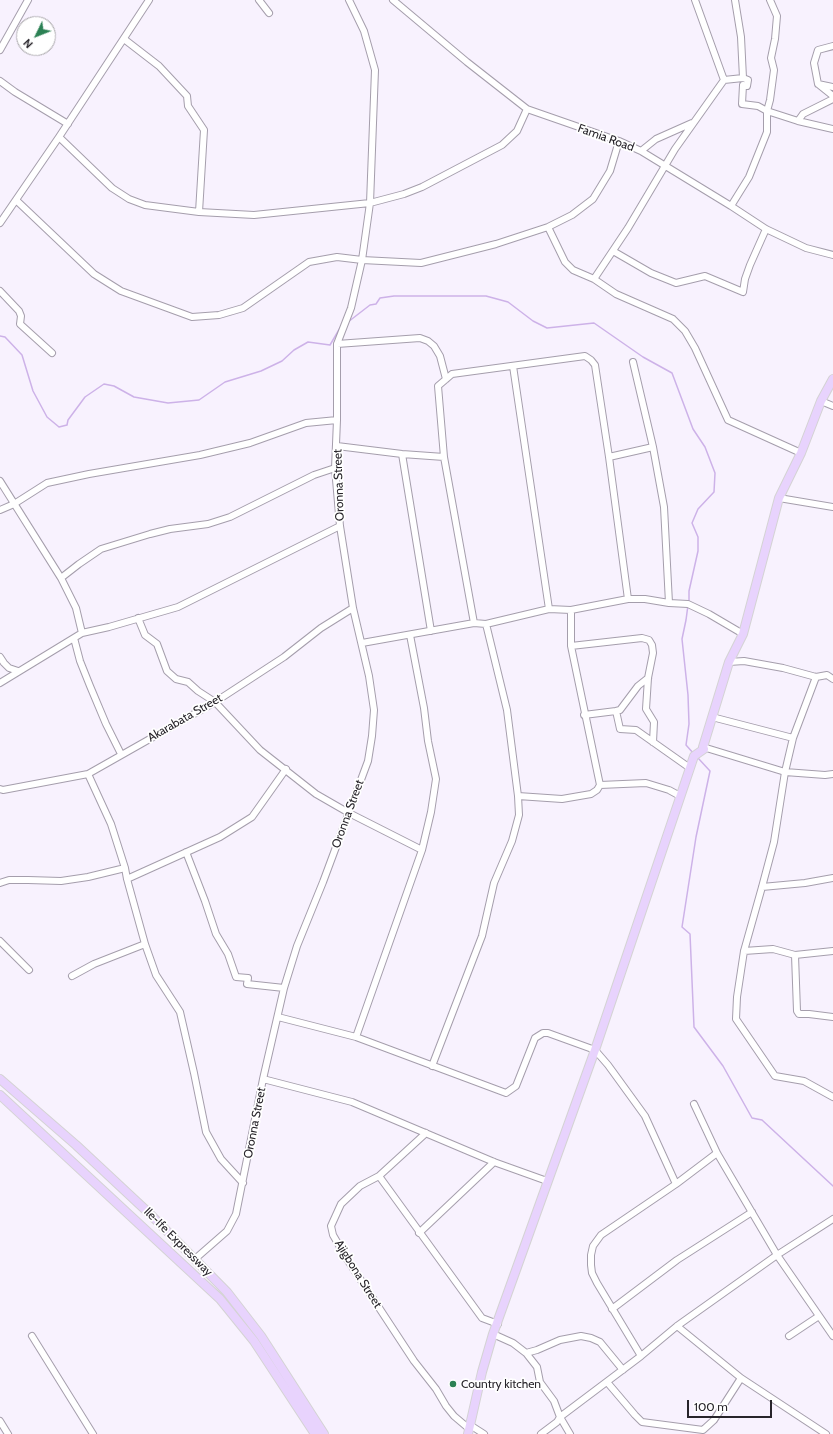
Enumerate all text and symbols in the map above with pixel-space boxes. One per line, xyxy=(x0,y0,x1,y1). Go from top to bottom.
north arrow xyxy=(16,16,56,56)
text: N xyxy=(20,36,36,51)
street label: Famia Road xyxy=(576,121,636,155)
street label: Oronna Street xyxy=(331,449,347,521)
street label: Akarabata Street xyxy=(145,691,225,745)
street label: Oronna Street xyxy=(329,778,367,850)
street label: Oronna Street xyxy=(241,1086,269,1160)
street label: Ile-Ife Expressway xyxy=(141,1205,215,1279)
street label: Ajigbona Street xyxy=(331,1237,385,1311)
place label: Country kitchen xyxy=(461,1377,541,1391)
marker: Country kitchen xyxy=(448,1379,458,1389)
scale bar xyxy=(689,1392,774,1418)
text: 100 m xyxy=(694,1399,728,1414)

